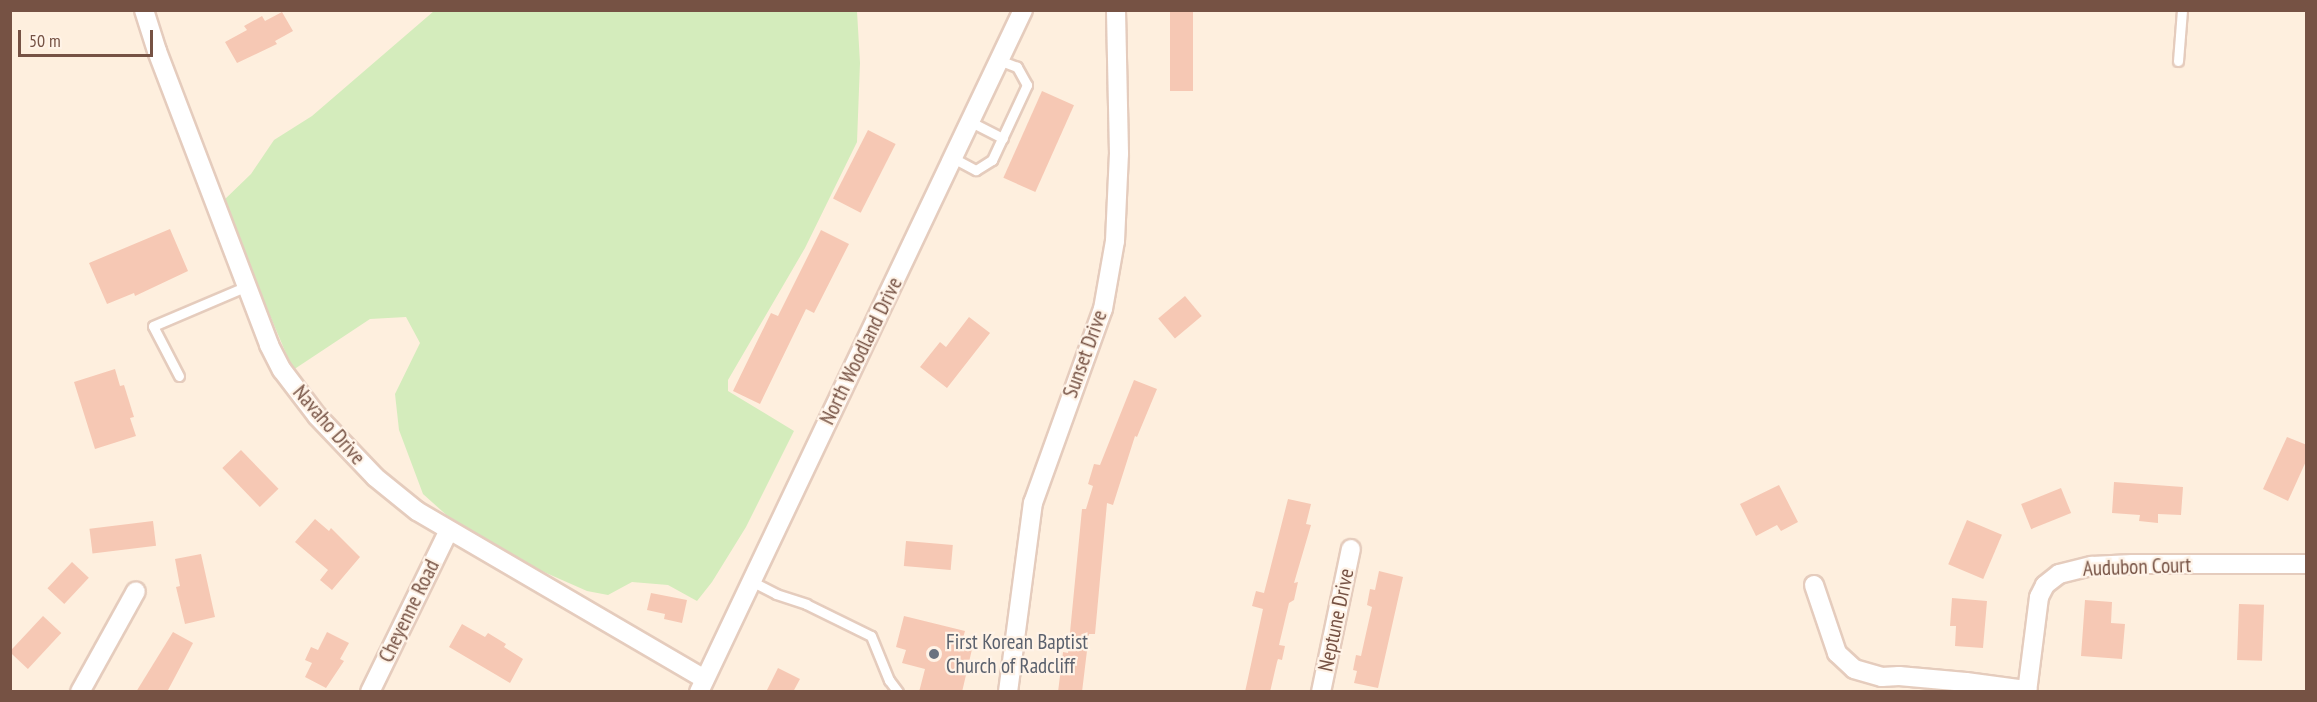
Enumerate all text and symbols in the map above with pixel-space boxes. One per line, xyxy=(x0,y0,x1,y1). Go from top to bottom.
scale bar xyxy=(21,18,156,56)
text: 50 m xyxy=(29,29,61,52)
street label: North Woodland Drive xyxy=(814,273,908,429)
street label: Sunset Drive xyxy=(1058,307,1112,401)
street label: Navaho Drive xyxy=(288,380,370,470)
street label: Audubon Court xyxy=(2082,553,2192,581)
street label: Cheyenne Road xyxy=(373,556,445,666)
street label: Neptune Drive xyxy=(1313,566,1359,674)
place label: First Korean Baptist Church of Radcliff xyxy=(946,629,1088,679)
marker: First Korean Baptist Church of Radcliff xyxy=(927,647,941,661)

